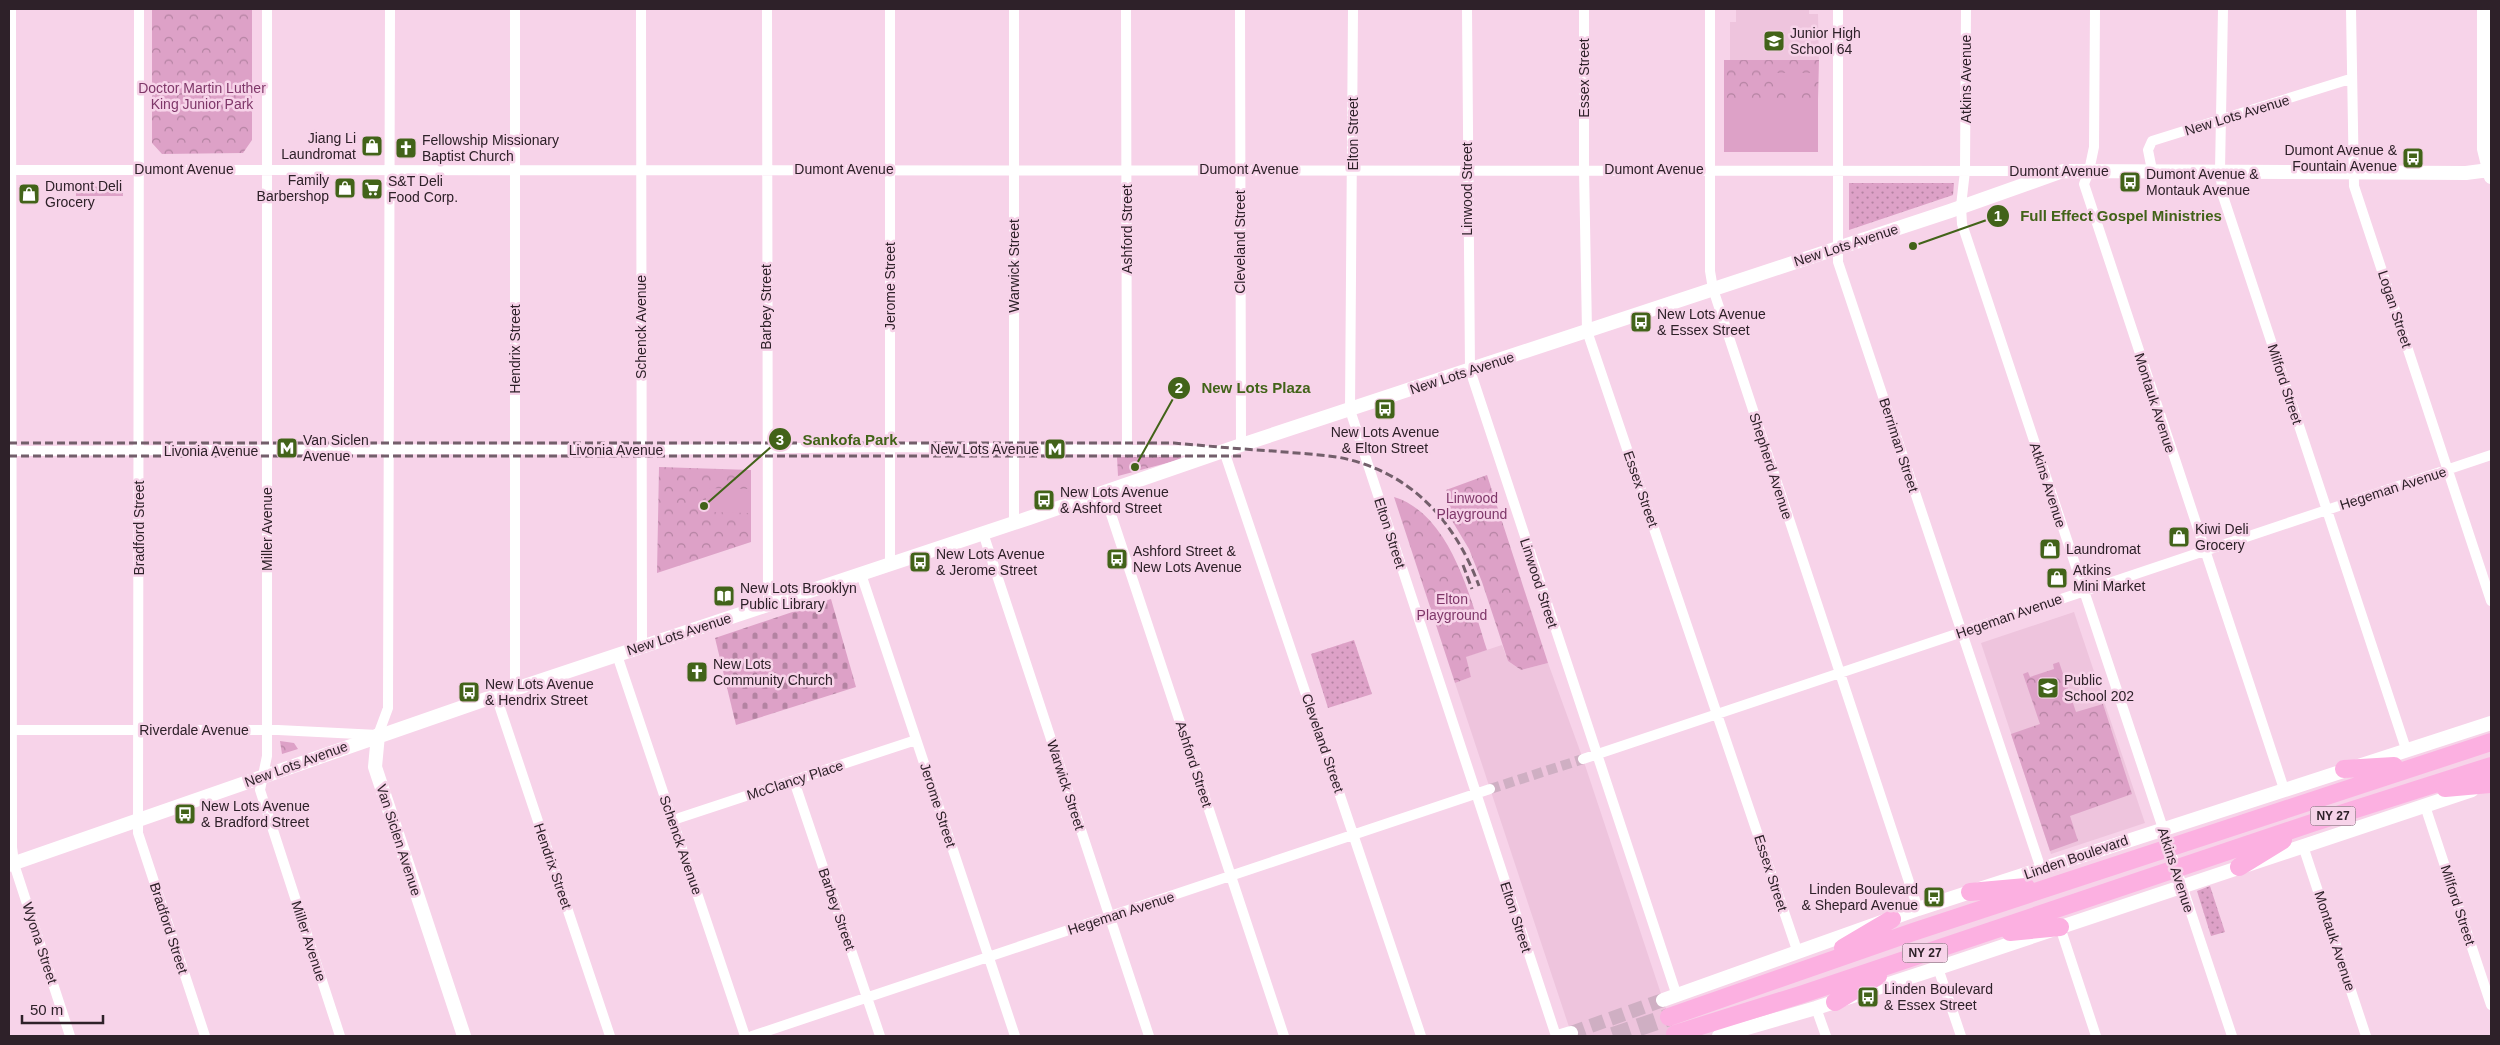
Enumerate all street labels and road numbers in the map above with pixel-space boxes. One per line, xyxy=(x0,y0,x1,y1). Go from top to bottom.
street label: Atkins Avenue xyxy=(1958,35,1974,123)
street label: Essex Street xyxy=(1576,38,1592,118)
street label: New Lots Avenue xyxy=(2183,91,2292,139)
street label: Elton Street xyxy=(1345,97,1361,171)
street label: Linwood Street xyxy=(1459,142,1475,236)
street label: Dumont Avenue xyxy=(134,161,234,177)
street label: Dumont Avenue xyxy=(794,161,894,177)
street label: Dumont Avenue xyxy=(1199,161,1299,177)
street label: Dumont Avenue xyxy=(1604,161,1704,177)
street label: Dumont Avenue xyxy=(2009,163,2109,179)
street label: Ashford Street xyxy=(1119,184,1135,274)
street label: Cleveland Street xyxy=(1232,190,1248,294)
street label: Warwick Street xyxy=(1006,219,1022,313)
street label: New Lots Avenue xyxy=(1792,221,1900,269)
street label: Jerome Street xyxy=(882,242,898,330)
street label: Barbey Street xyxy=(758,264,774,350)
street label: Logan Street xyxy=(2375,268,2415,350)
street label: Schenck Avenue xyxy=(633,275,649,379)
street label: Hendrix Street xyxy=(507,304,523,394)
street label: Milford Street xyxy=(2265,342,2306,426)
street label: New Lots Avenue xyxy=(1408,349,1516,397)
street label: Montauk Avenue xyxy=(2131,351,2179,455)
street label: Berriman Street xyxy=(1876,396,1922,494)
street label: Shepherd Avenue xyxy=(1746,411,1796,521)
street label: Atkins Avenue xyxy=(2027,440,2069,530)
street label: Livonia Avenue xyxy=(569,442,664,458)
street label: Livonia Avenue xyxy=(164,443,259,459)
street label: Essex Street xyxy=(1621,449,1662,529)
street label: Hegeman Avenue xyxy=(2338,463,2448,513)
street label: Bradford Street xyxy=(131,480,147,575)
street label: Miller Avenue xyxy=(259,487,275,571)
street label: Elton Street xyxy=(1371,496,1409,570)
street label: Linwood Street xyxy=(1517,536,1561,630)
street label: Hegeman Avenue xyxy=(1954,590,2064,642)
street label: New Lots Avenue xyxy=(625,610,733,658)
street label: Cleveland Street xyxy=(1299,691,1347,795)
street label: Ashford Street xyxy=(1173,719,1215,809)
street label: Riverdale Avenue xyxy=(139,722,249,738)
street label: New Lots Avenue xyxy=(242,738,350,790)
street label: Warwick Street xyxy=(1044,738,1088,832)
street label: McClancy Place xyxy=(745,757,845,803)
street label: Jerome Street xyxy=(917,761,959,849)
street label: Van Siclen Avenue xyxy=(373,782,425,898)
street label: Schenck Avenue xyxy=(656,793,706,897)
road number: NY 27 xyxy=(2310,806,2356,826)
street label: Hendrix Street xyxy=(531,821,575,911)
street label: Atkins Avenue xyxy=(2155,825,2197,915)
street label: Linden Boulevard xyxy=(2022,832,2130,882)
street label: Essex Street xyxy=(1751,833,1791,913)
street label: Milford Street xyxy=(2438,863,2479,947)
street label: Barbey Street xyxy=(816,866,859,952)
street label: Bradford Street xyxy=(147,880,191,976)
street label: Elton Street xyxy=(1497,880,1535,954)
street label: Hegeman Avenue xyxy=(1066,888,1176,938)
street label: Montauk Avenue xyxy=(2311,889,2359,993)
street label: Miller Avenue xyxy=(288,899,330,984)
street label: Wyona Street xyxy=(19,900,61,986)
road number: NY 27 xyxy=(1902,944,1948,962)

